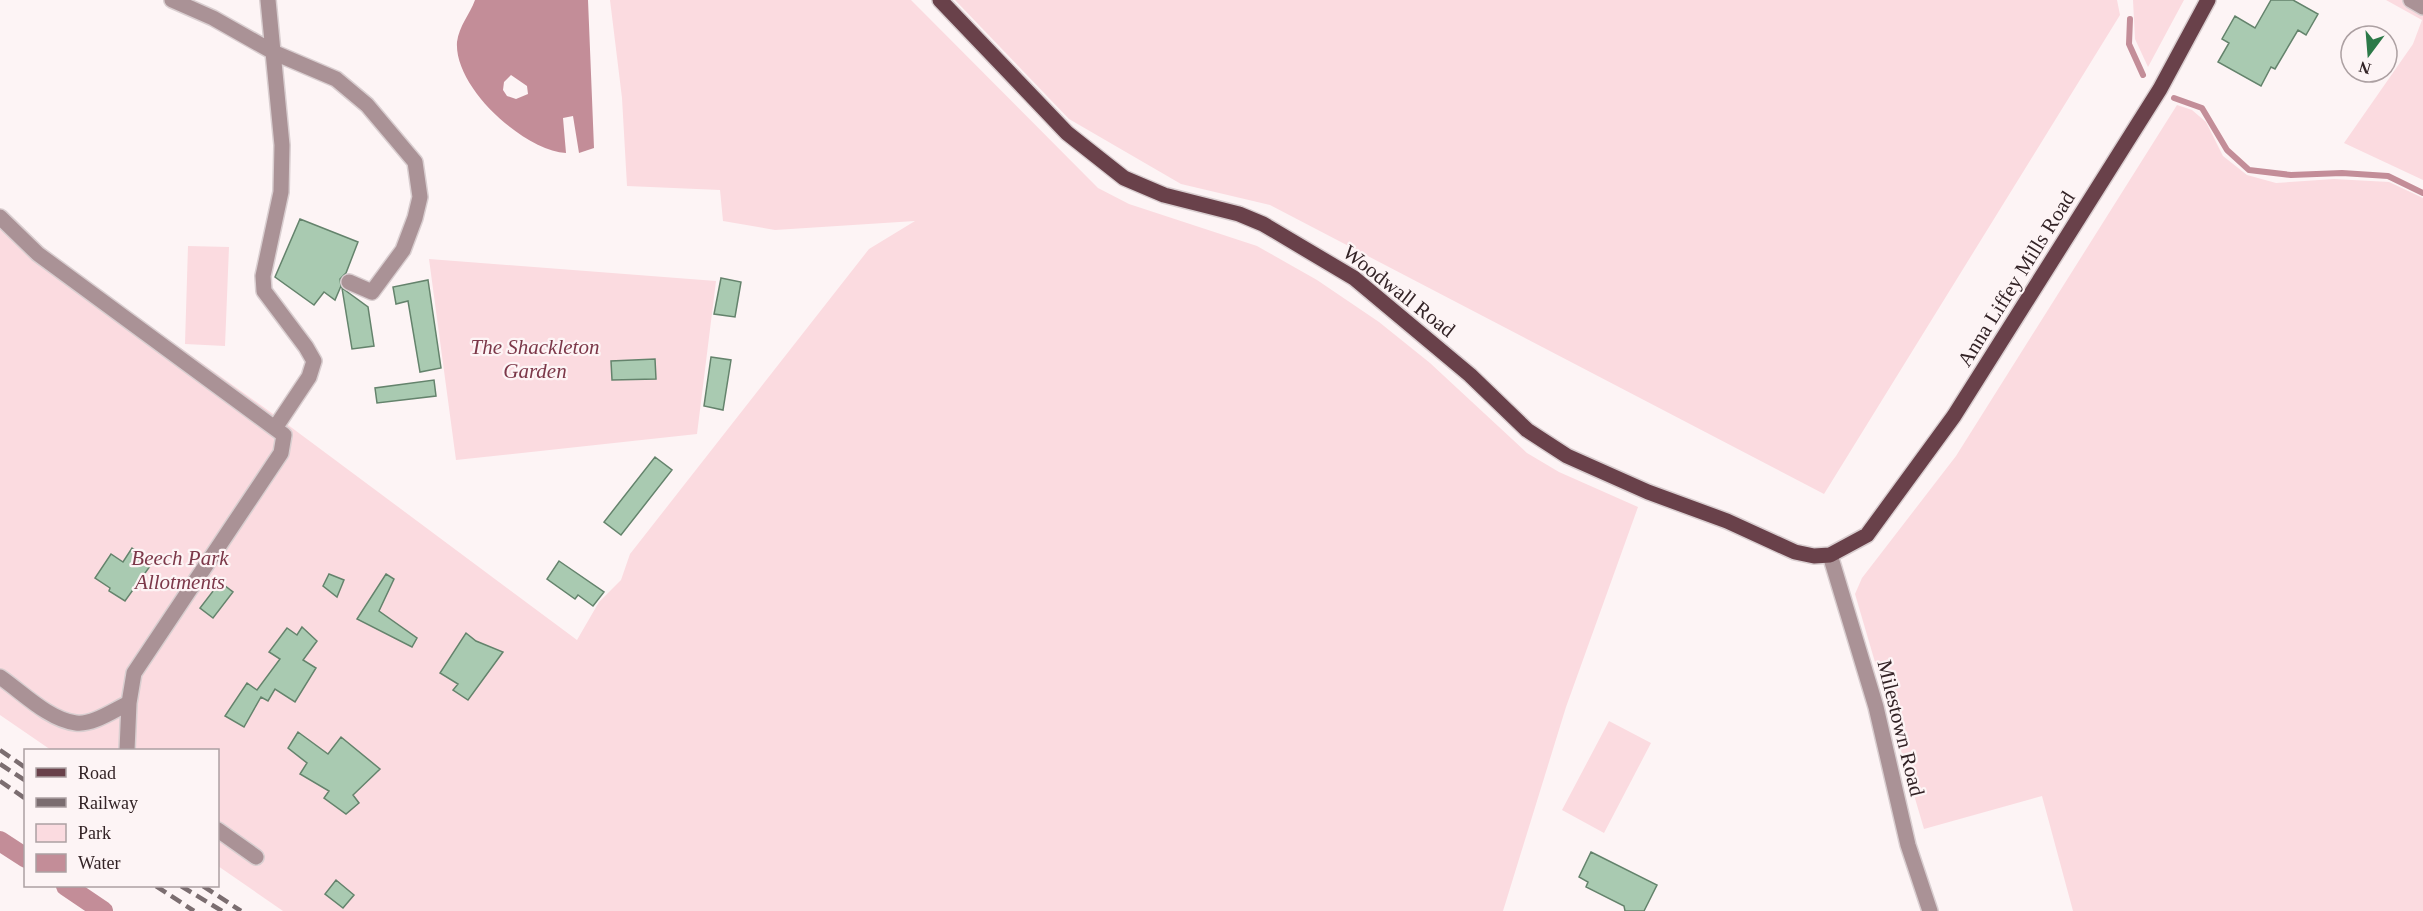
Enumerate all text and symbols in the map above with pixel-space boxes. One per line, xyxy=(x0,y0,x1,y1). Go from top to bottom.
north arrow xyxy=(2339,24,2399,84)
text: N xyxy=(2357,58,2373,78)
street label: Anna Liffey Mills Road xyxy=(1952,187,2080,371)
street label: Woodwall Road xyxy=(1338,240,1460,342)
park label: The Shackleton Garden xyxy=(471,335,599,383)
park label: Beech Park Allotments xyxy=(131,546,229,594)
street label: Milestown Road xyxy=(1872,657,1930,799)
legend xyxy=(24,749,219,887)
text: Road xyxy=(78,763,116,783)
text: Railway xyxy=(78,793,138,813)
text: Park xyxy=(78,823,111,843)
text: Water xyxy=(78,853,121,873)

